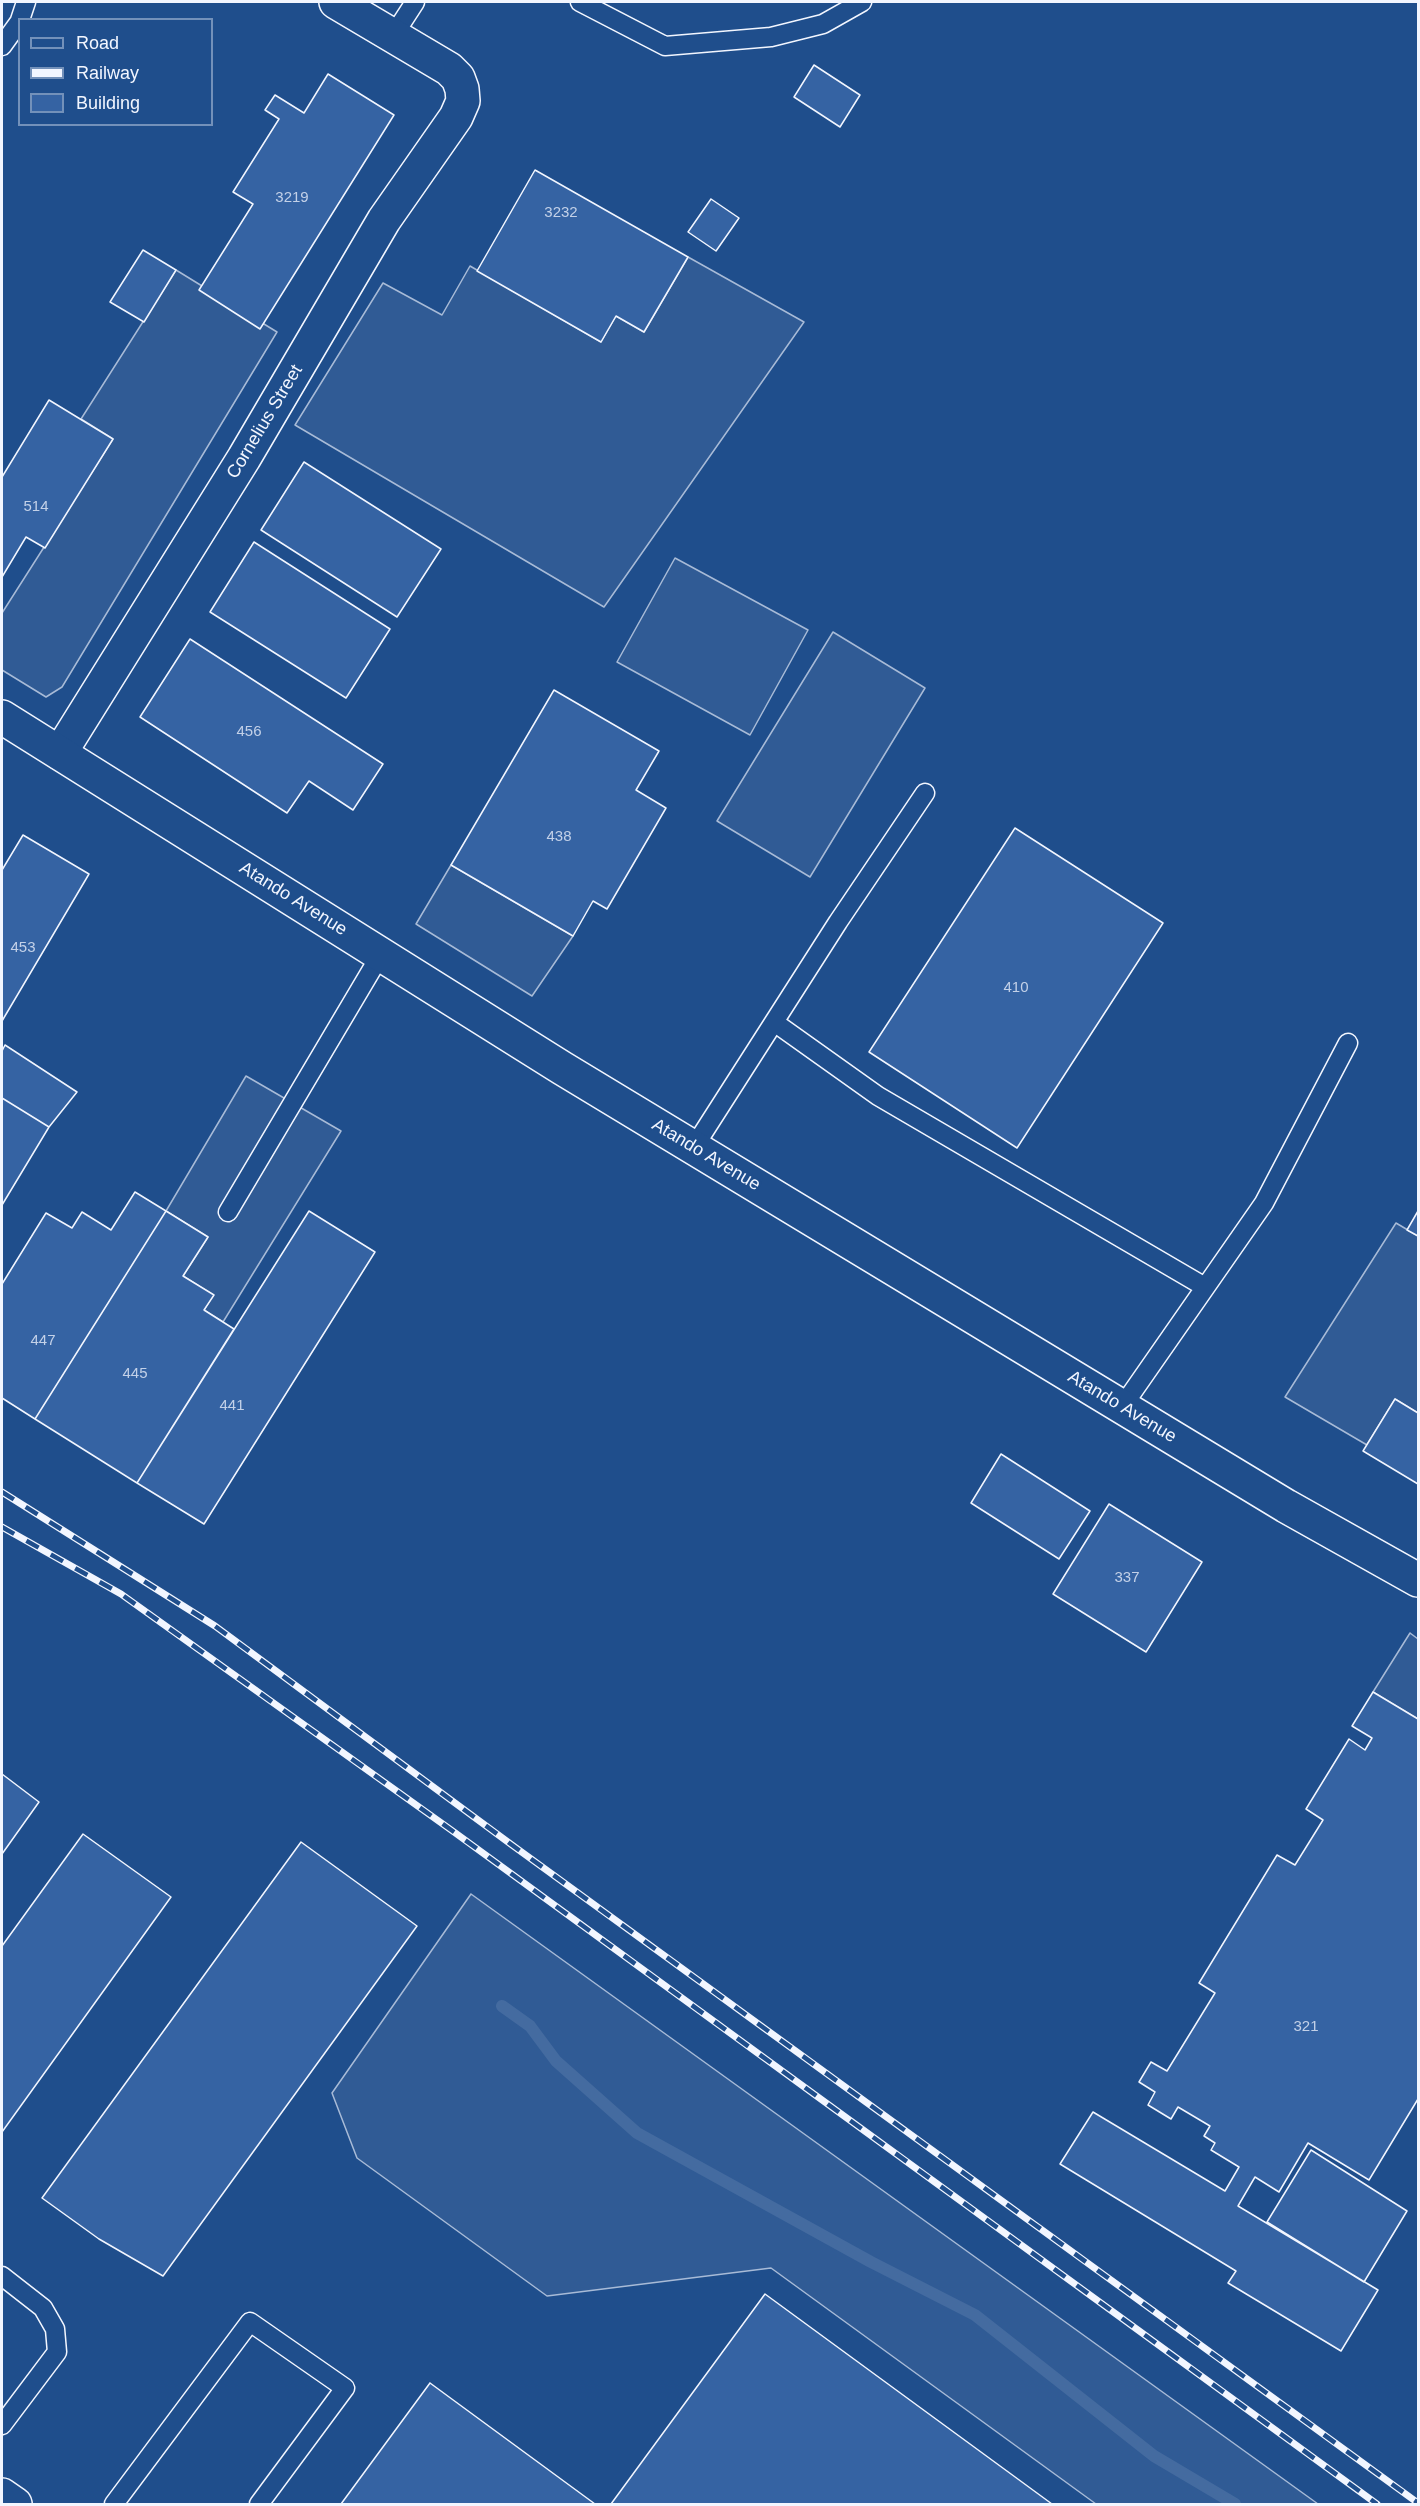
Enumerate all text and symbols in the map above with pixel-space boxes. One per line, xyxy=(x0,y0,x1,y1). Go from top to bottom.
legend xyxy=(18,18,213,126)
text: Road xyxy=(76,33,119,53)
text: Railway xyxy=(76,63,139,83)
text: Building xyxy=(76,93,140,113)
house number: 3219 xyxy=(275,189,309,207)
house number: 3232 xyxy=(544,204,578,222)
street label: Cornelius Street xyxy=(223,361,307,483)
house number: 514 xyxy=(23,498,49,516)
house number: 456 xyxy=(236,723,262,741)
house number: 438 xyxy=(546,828,572,846)
street label: Atando Avenue xyxy=(235,857,351,941)
house number: 453 xyxy=(10,939,36,957)
house number: 410 xyxy=(1003,979,1029,997)
street label: Atando Avenue xyxy=(648,1114,764,1196)
house number: 447 xyxy=(30,1332,56,1350)
house number: 445 xyxy=(122,1365,148,1383)
street label: Atando Avenue xyxy=(1064,1366,1180,1448)
house number: 441 xyxy=(219,1397,245,1415)
house number: 337 xyxy=(1114,1569,1140,1587)
house number: 321 xyxy=(1293,2018,1319,2036)

